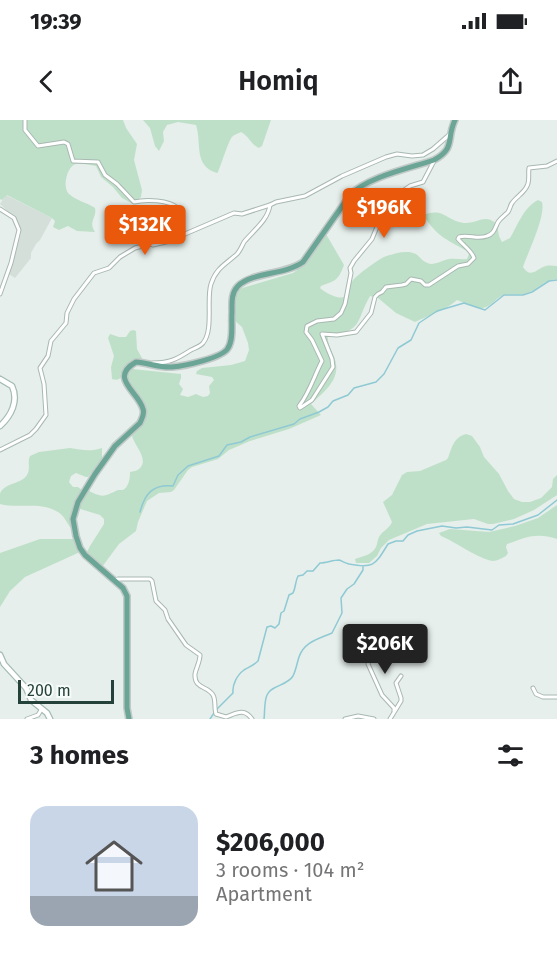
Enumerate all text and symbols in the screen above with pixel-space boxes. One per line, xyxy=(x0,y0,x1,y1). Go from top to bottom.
text: 19:39 xyxy=(30,8,82,35)
icon: back xyxy=(30,65,63,98)
text: Homiq xyxy=(238,65,319,97)
icon: share xyxy=(494,65,527,98)
pin: $196K xyxy=(342,188,426,239)
text: $196K xyxy=(357,195,411,219)
pin: $132K xyxy=(103,205,187,256)
text: $132K xyxy=(119,212,171,236)
pin: $206K xyxy=(343,624,427,675)
text: $206K xyxy=(357,631,413,655)
scale bar xyxy=(18,677,114,704)
text: 200 m xyxy=(27,681,71,700)
icon: filters xyxy=(494,739,527,772)
text: 3 homes xyxy=(30,740,129,771)
text: $206,000 xyxy=(216,827,325,858)
icon: home xyxy=(78,830,150,902)
text: 3 rooms · 104 m² xyxy=(216,858,364,882)
text: Apartment xyxy=(216,882,312,906)

